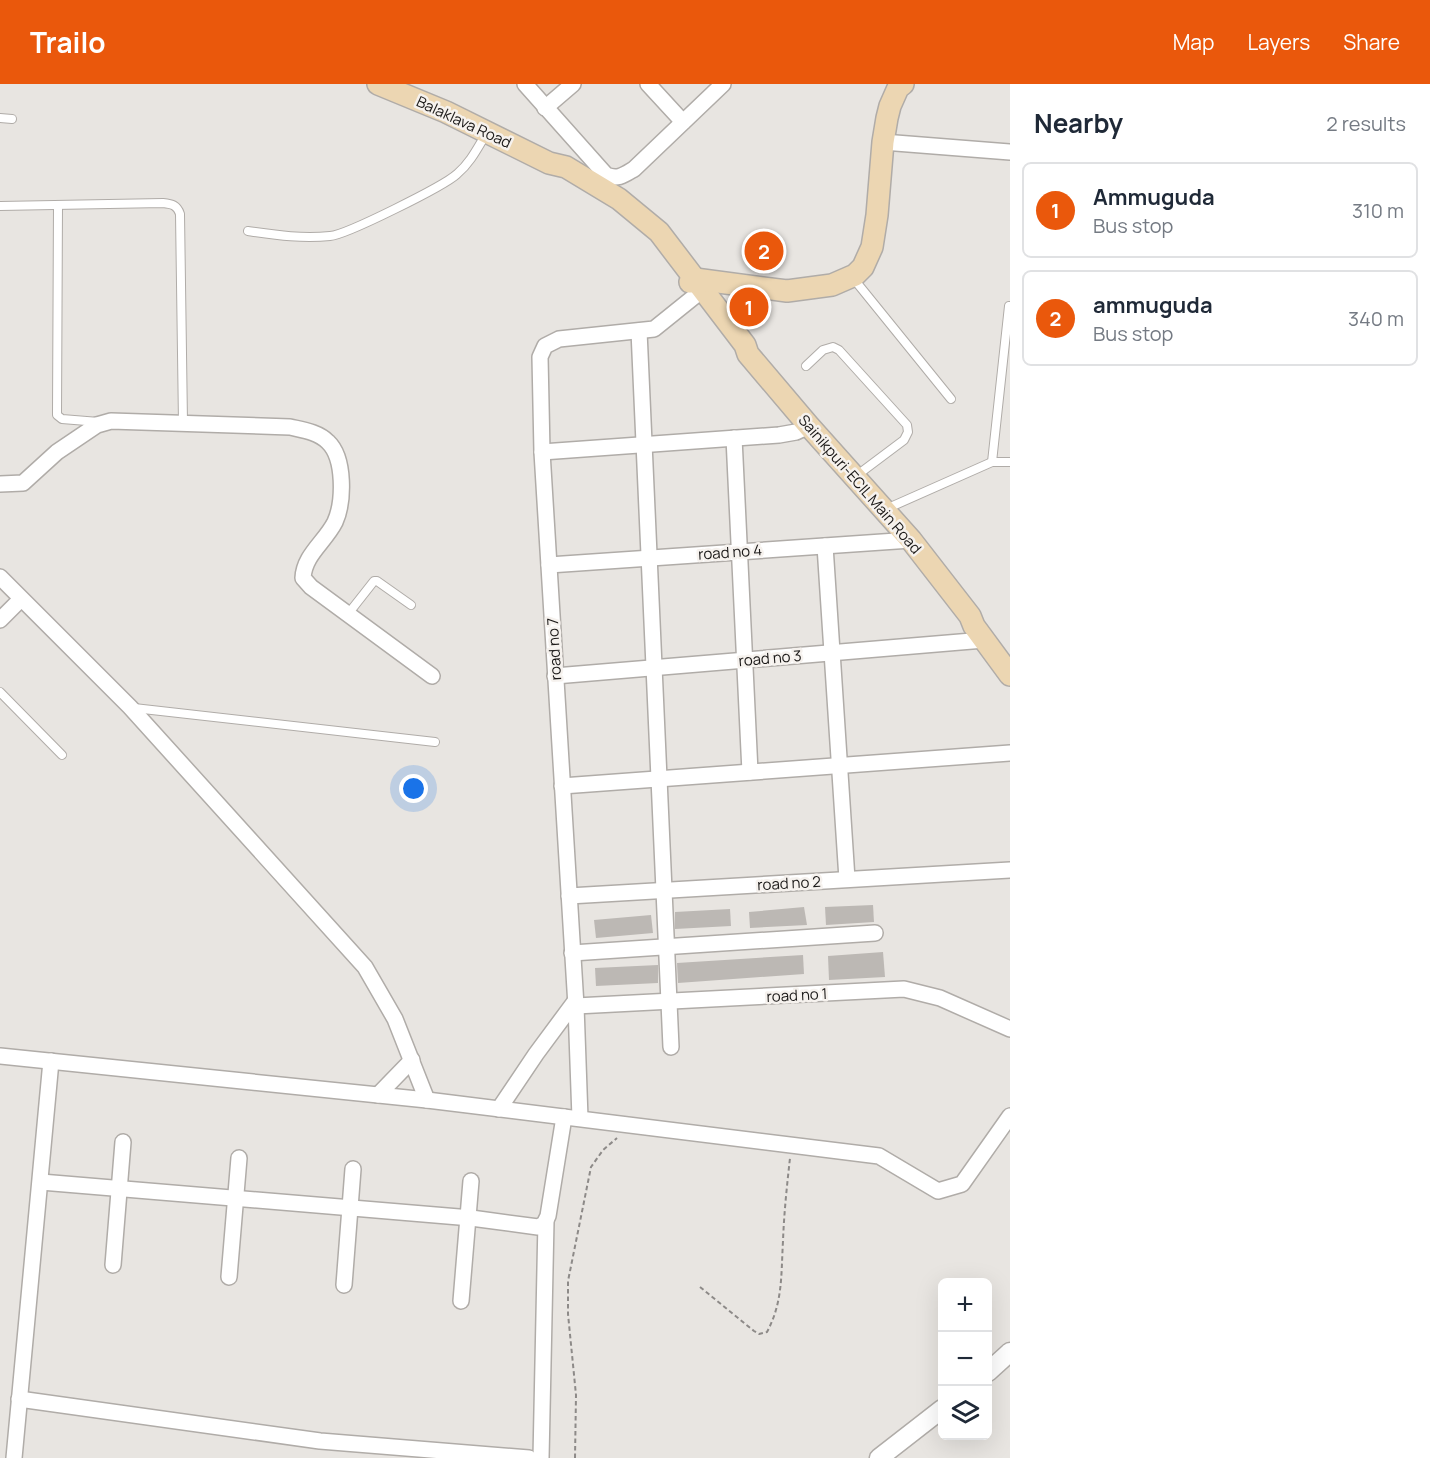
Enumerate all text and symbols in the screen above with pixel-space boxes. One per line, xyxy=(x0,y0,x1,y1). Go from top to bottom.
text: Trailo xyxy=(30,23,106,61)
text: Map xyxy=(1173,28,1214,56)
text: Layers xyxy=(1247,28,1310,56)
text: Share xyxy=(1343,28,1400,56)
street label: Balaklava Road xyxy=(413,91,515,153)
text: Nearby xyxy=(1034,105,1123,141)
text: 2 results xyxy=(1326,110,1406,137)
text: Ammuguda xyxy=(1093,182,1215,212)
text: 1 xyxy=(1051,197,1060,224)
text: 310 m xyxy=(1352,197,1404,224)
text: Bus stop xyxy=(1093,212,1173,239)
pin: 2 xyxy=(744,228,783,274)
pin: 1 xyxy=(730,284,768,330)
text: ammuguda xyxy=(1093,290,1213,320)
text: 2 xyxy=(1050,305,1061,332)
text: 340 m xyxy=(1348,305,1404,332)
text: Bus stop xyxy=(1093,320,1173,347)
street label: Sainikpuri-ECIL Main Road xyxy=(794,410,926,558)
street label: road no 4 xyxy=(697,539,763,565)
street label: road no 7 xyxy=(542,617,566,681)
street label: road no 3 xyxy=(738,645,802,671)
your location xyxy=(399,774,428,803)
street label: road no 2 xyxy=(757,871,821,895)
street label: road no 1 xyxy=(766,983,828,1007)
map controls xyxy=(938,1278,992,1440)
button: + xyxy=(938,1278,992,1332)
button: − xyxy=(938,1332,992,1386)
button: layers xyxy=(938,1386,992,1440)

